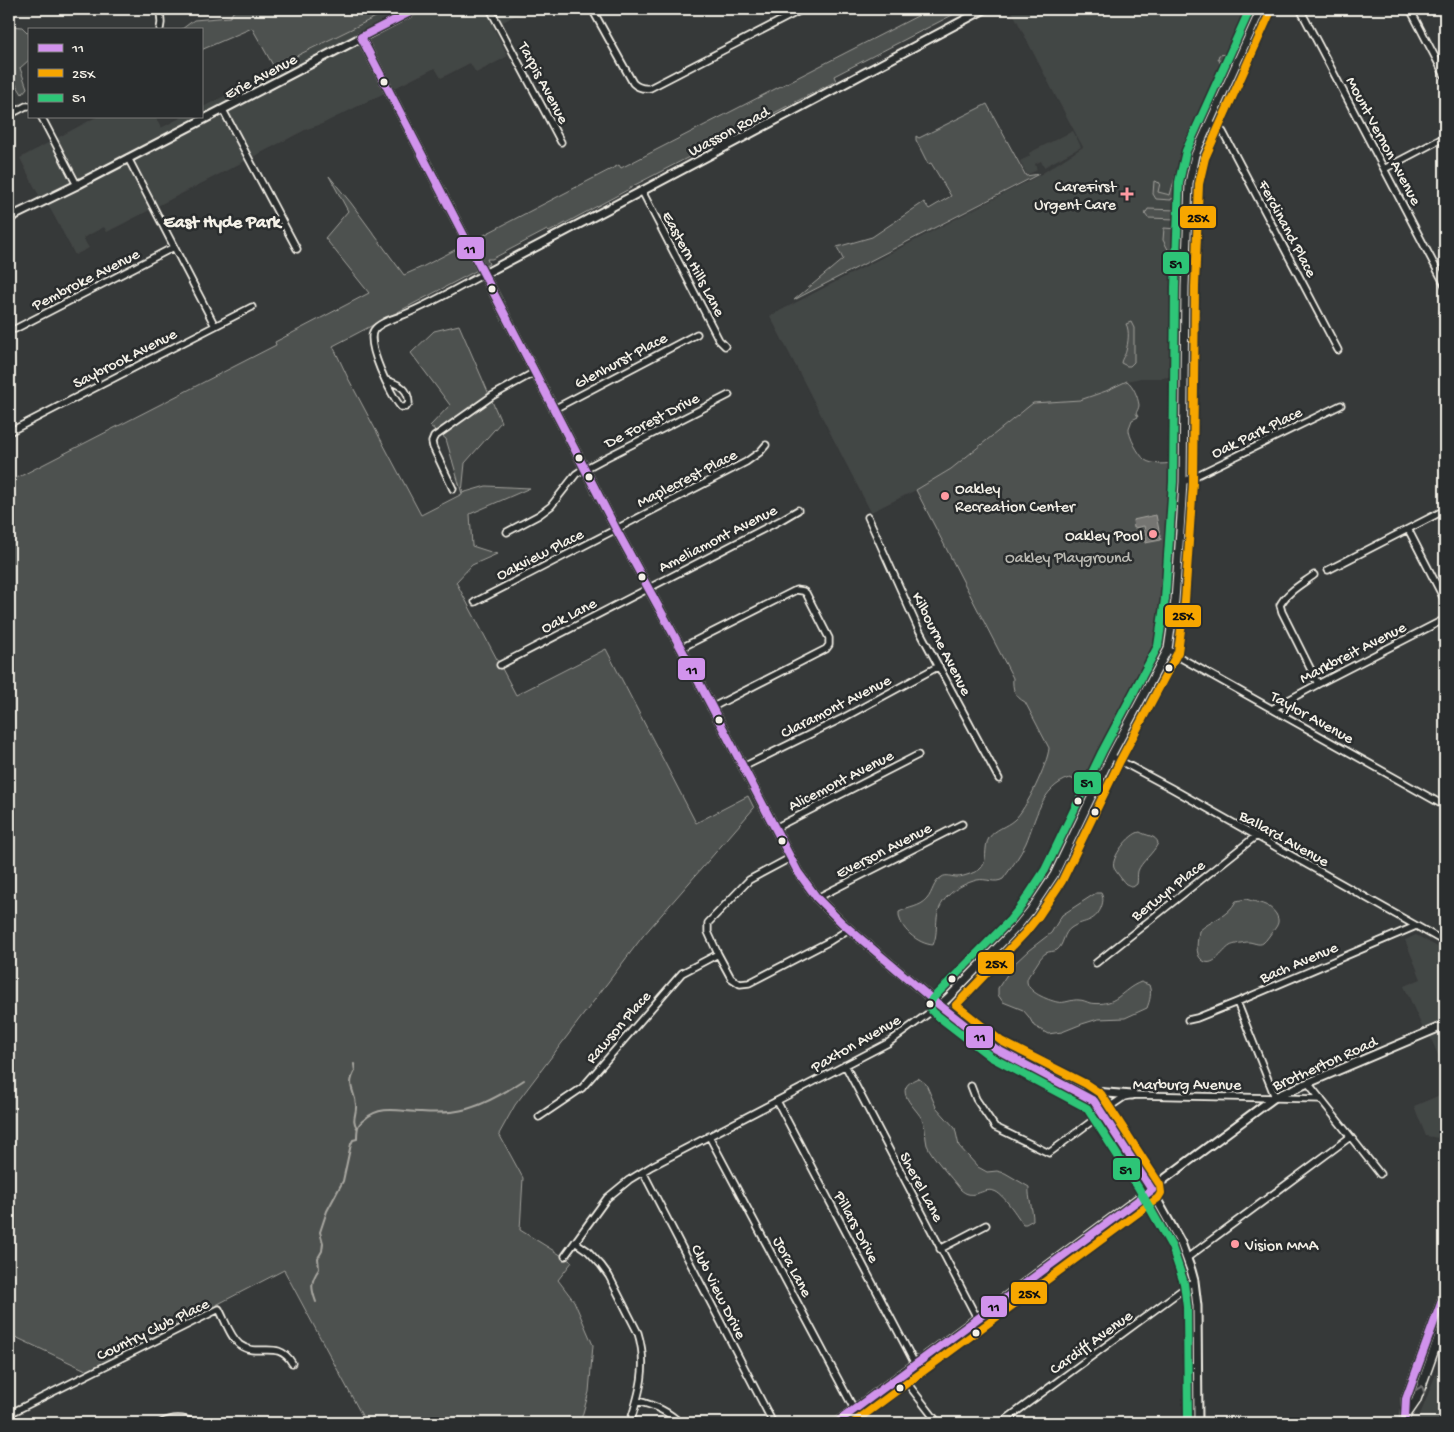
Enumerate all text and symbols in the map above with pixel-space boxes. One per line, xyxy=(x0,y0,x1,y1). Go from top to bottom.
legend xyxy=(28,28,202,118)
street label: Tarpis Avenue xyxy=(512,39,572,128)
text: 11 xyxy=(71,40,84,58)
street label: Erie Avenue xyxy=(222,51,302,105)
text: 25X xyxy=(72,66,96,84)
street label: Mount Vernon Avenue xyxy=(1340,74,1424,210)
unlabelled marker xyxy=(379,77,389,87)
text: 51 xyxy=(72,90,86,108)
street label: Wasson Road xyxy=(686,103,775,162)
street label: Ferdinand Place xyxy=(1252,177,1320,282)
place label: CareFirst Urgent Care xyxy=(1034,179,1117,216)
marker: CareFirst Urgent Care xyxy=(1120,187,1134,201)
line badge: 25X xyxy=(1179,205,1217,229)
street label: Eastern Hills Lane xyxy=(656,209,728,321)
text: 25X xyxy=(1187,211,1210,228)
district label: East Hyde Park xyxy=(164,213,282,234)
line badge: 11 xyxy=(456,236,485,260)
text: 11 xyxy=(463,242,476,259)
street label: Pembroke Avenue xyxy=(29,245,144,317)
line badge: 51 xyxy=(1162,251,1190,275)
text: 51 xyxy=(1169,257,1183,274)
unlabelled marker xyxy=(487,284,497,294)
street label: Saybrook Avenue xyxy=(71,325,181,394)
street label: Glenhurst Place xyxy=(572,329,672,395)
street label: De Forest Drive xyxy=(601,390,704,455)
street label: Oak Park Place xyxy=(1209,404,1307,464)
street label: Maplecrest Place xyxy=(634,446,742,514)
unlabelled marker xyxy=(574,453,584,463)
unlabelled marker xyxy=(584,472,594,482)
place label: Oakley Recreation Center xyxy=(955,481,1076,518)
marker: Oakley Recreation Center xyxy=(939,490,951,502)
street label: Ameliamont Avenue xyxy=(656,502,782,578)
street label: Oakview Place xyxy=(494,526,588,586)
place label: Oakley Pool xyxy=(1065,528,1143,547)
marker: Oakley Pool xyxy=(1147,528,1159,540)
park label: Oakley Playground xyxy=(1005,550,1133,569)
unlabelled marker xyxy=(637,572,647,582)
street label: Kilbourne Avenue xyxy=(906,590,974,700)
street label: Oak Lane xyxy=(539,595,601,639)
line badge: 25X xyxy=(1164,604,1202,628)
text: 25X xyxy=(1172,609,1195,626)
street label: Markbreit Avenue xyxy=(1297,619,1411,689)
line badge: 11 xyxy=(677,657,706,681)
text: 11 xyxy=(685,663,698,680)
unlabelled marker xyxy=(1164,663,1174,673)
street label: Claramont Avenue xyxy=(778,672,896,744)
street label: Taylor Avenue xyxy=(1265,688,1357,750)
unlabelled marker xyxy=(714,715,724,725)
street label: Alicemont Avenue xyxy=(786,747,898,817)
line badge: 51 xyxy=(1073,771,1102,795)
text: 51 xyxy=(1080,776,1094,793)
unlabelled marker xyxy=(1073,796,1083,806)
unlabelled marker xyxy=(1090,807,1100,817)
street label: Ballard Avenue xyxy=(1234,807,1332,873)
street label: Everson Avenue xyxy=(834,820,936,884)
unlabelled marker xyxy=(777,836,787,846)
street label: Berwyn Place xyxy=(1128,857,1211,927)
street label: Bach Avenue xyxy=(1257,939,1342,990)
line badge: 25X xyxy=(977,951,1015,975)
text: 25X xyxy=(985,957,1008,974)
unlabelled marker xyxy=(947,974,957,984)
street label: Rawson Place xyxy=(583,987,657,1069)
unlabelled marker xyxy=(925,999,935,1009)
street label: Paxton Avenue xyxy=(808,1011,906,1079)
line badge: 11 xyxy=(965,1025,994,1049)
text: 11 xyxy=(973,1030,986,1047)
street label: Brotherton Road xyxy=(1269,1033,1382,1097)
street label: Marburg Avenue xyxy=(1133,1077,1242,1096)
street label: Sherel Lane xyxy=(894,1150,947,1226)
line badge: 51 xyxy=(1112,1157,1141,1181)
text: 51 xyxy=(1119,1163,1133,1180)
street label: Pillars Drive xyxy=(828,1188,882,1267)
street label: Jora Lane xyxy=(767,1234,815,1302)
marker: Vision MMA xyxy=(1229,1238,1241,1250)
place label: Vision MMA xyxy=(1244,1238,1320,1257)
street label: Club View Drive xyxy=(685,1242,749,1344)
line badge: 25X xyxy=(1010,1281,1048,1305)
text: 25X xyxy=(1018,1287,1041,1304)
street label: Country Club Place xyxy=(94,1295,214,1367)
line badge: 11 xyxy=(980,1295,1008,1318)
text: 11 xyxy=(987,1300,1000,1317)
street label: Cardiff Avenue xyxy=(1047,1307,1138,1380)
unlabelled marker xyxy=(971,1328,981,1338)
unlabelled marker xyxy=(895,1383,905,1393)
one-way arrow xyxy=(1415,1385,1425,1393)

